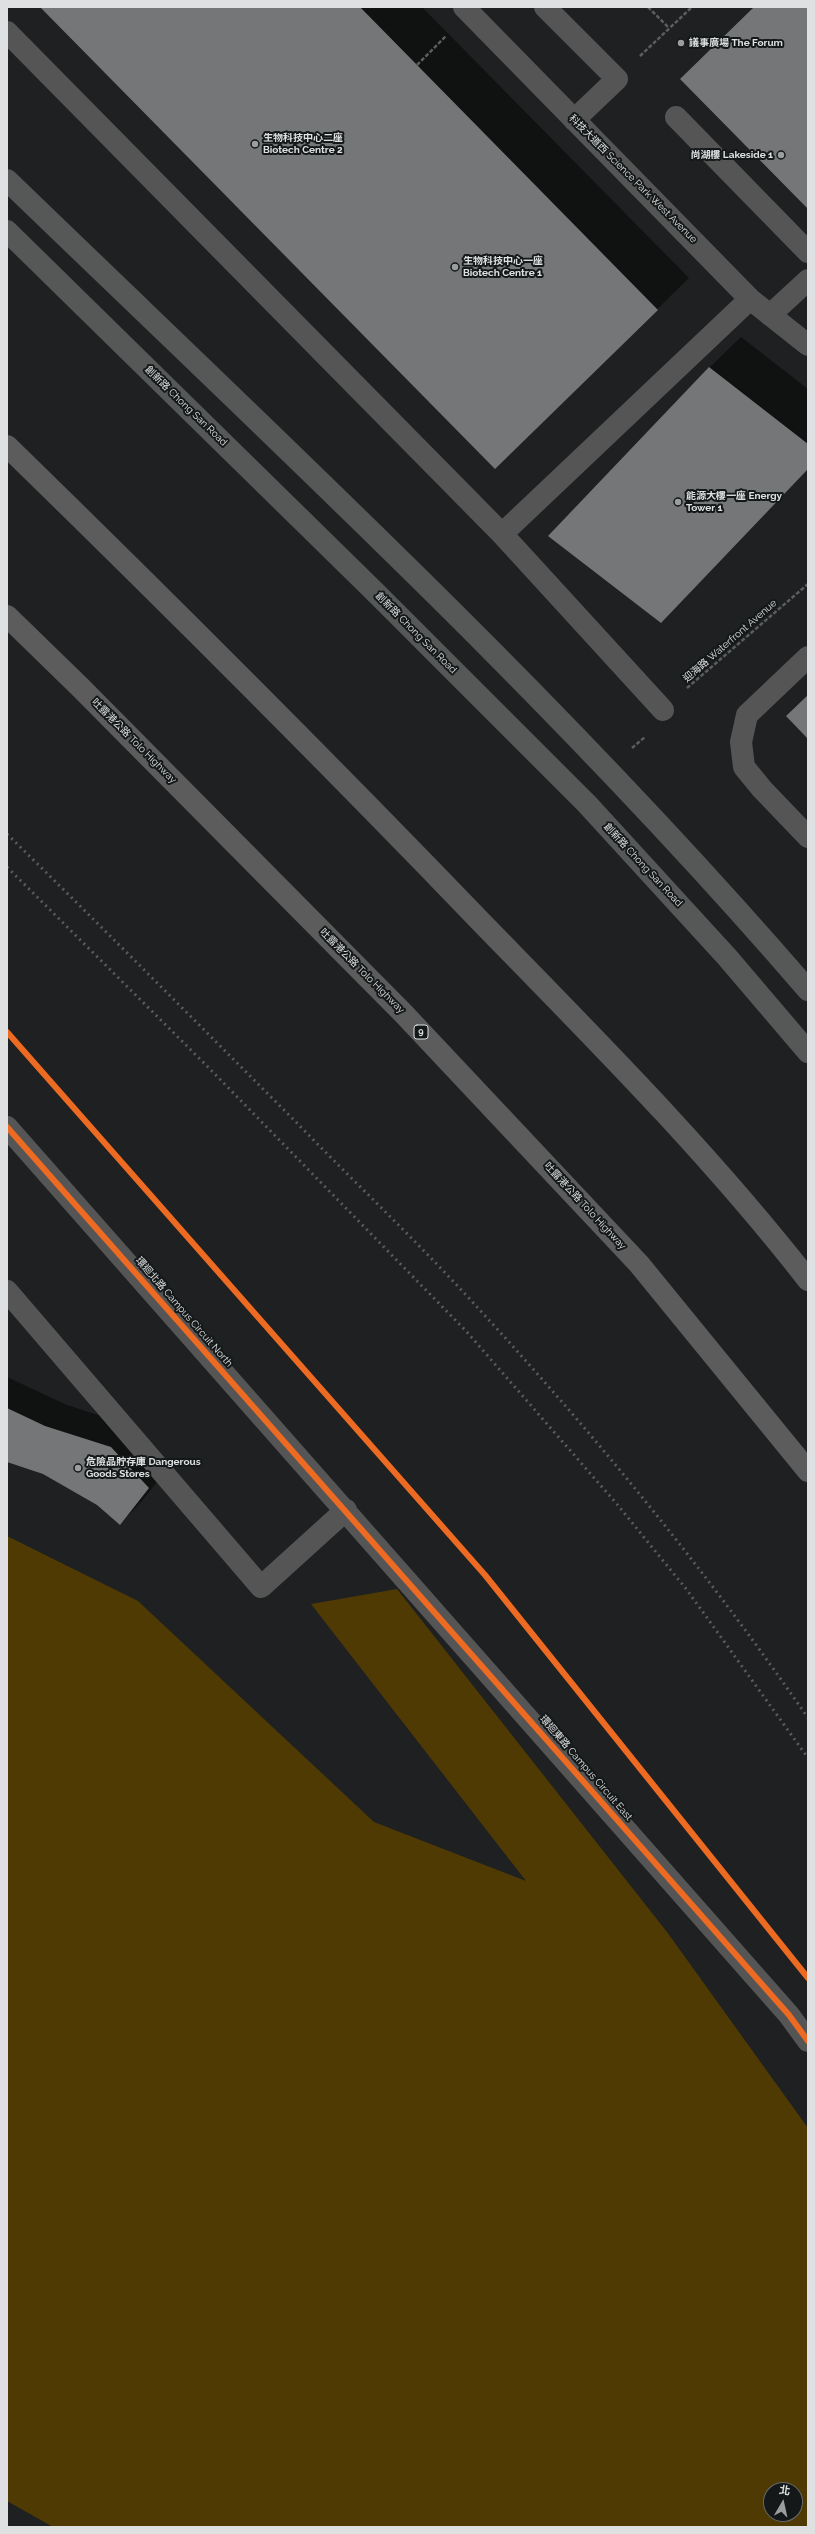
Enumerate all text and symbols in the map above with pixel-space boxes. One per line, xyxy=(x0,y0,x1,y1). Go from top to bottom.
place label: 議事廣場 The Forum xyxy=(689,37,783,49)
marker: 議事廣場 The Forum xyxy=(676,38,686,48)
street label: 科技大道西 Science Park West Avenue xyxy=(566,112,700,246)
place label: 生物科技中心二座 Biotech Centre 2 xyxy=(263,132,343,156)
marker: 生物科技中心二座 Biotech Centre 2 xyxy=(250,139,260,149)
place label: 尚湖樓 Lakeside 1 xyxy=(690,149,773,161)
marker: 尚湖樓 Lakeside 1 xyxy=(776,150,786,160)
place label: 生物科技中心一座 Biotech Centre 1 xyxy=(463,255,543,278)
marker: 生物科技中心一座 Biotech Centre 1 xyxy=(450,262,460,272)
street label: 創新路 Chong San Road xyxy=(142,364,230,448)
place label: 能源大樓一座 Energy Tower 1 xyxy=(686,490,782,514)
marker: 能源大樓一座 Energy Tower 1 xyxy=(673,497,683,507)
street label: 創新路 Chong San Road xyxy=(373,590,459,676)
street label: 迎海路 Waterfront Avenue xyxy=(681,597,779,685)
street label: 吐露港公路 Tolo Highway xyxy=(89,696,179,786)
street label: 創新路 Chong San Road xyxy=(601,821,685,909)
street label: 吐露港公路 Tolo Highway xyxy=(317,926,407,1016)
road number: 9 xyxy=(414,1025,428,1039)
street label: 吐露港公路 Tolo Highway xyxy=(541,1160,629,1252)
street label: 環迴北路 Campus Circuit North xyxy=(133,1255,235,1369)
place label: 危險品貯存庫 Dangerous Goods Stores xyxy=(86,1456,201,1480)
marker: 危險品貯存庫 Dangerous Goods Stores xyxy=(73,1463,83,1473)
street label: 環迴東路 Campus Circuit East xyxy=(537,1713,635,1823)
north arrow xyxy=(763,2482,803,2522)
text: 北 xyxy=(778,2483,791,2498)

